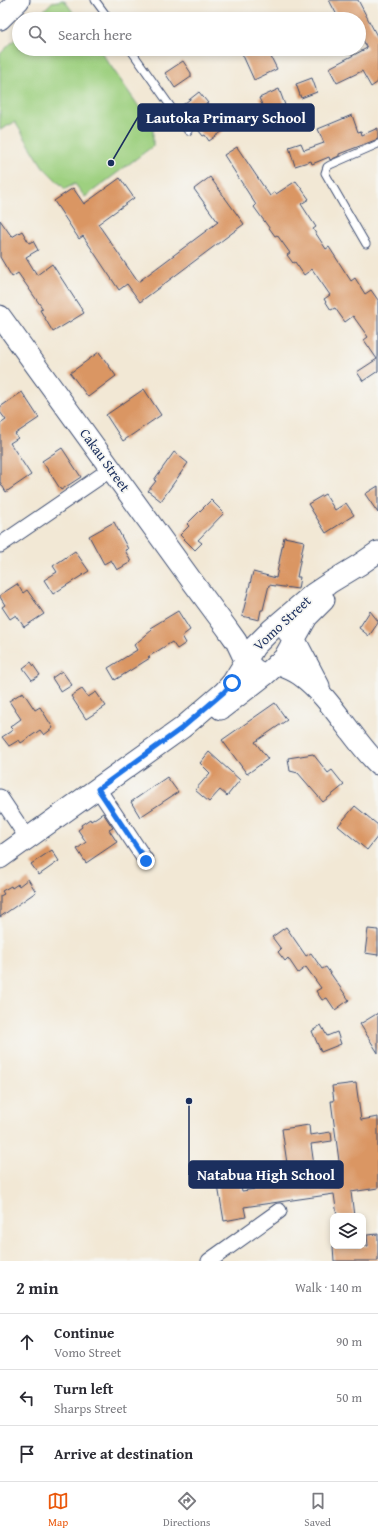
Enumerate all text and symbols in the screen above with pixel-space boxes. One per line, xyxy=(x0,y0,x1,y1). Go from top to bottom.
search box xyxy=(12,12,366,56)
icon: search xyxy=(26,23,48,45)
text: Search here xyxy=(58,24,132,45)
callout: Lautoka Primary School xyxy=(138,104,314,131)
text: Lautoka Primary School xyxy=(146,107,306,128)
street label: Cakau Street xyxy=(75,424,135,496)
street label: Vomo Street xyxy=(249,591,315,655)
route start xyxy=(223,674,241,692)
route end xyxy=(137,852,155,870)
callout: Natabua High School xyxy=(189,1161,343,1188)
text: Natabua High School xyxy=(197,1164,335,1185)
map controls xyxy=(330,1213,366,1249)
button: layers xyxy=(330,1213,366,1249)
text: 2 min xyxy=(16,1275,58,1300)
text: Walk · 140 m xyxy=(295,1278,362,1297)
text: Continue xyxy=(54,1322,115,1343)
icon: ahead xyxy=(16,1331,38,1353)
text: 90 m xyxy=(336,1332,362,1351)
text: Vomo Street xyxy=(54,1343,121,1362)
text: Turn left xyxy=(54,1378,113,1399)
icon: left xyxy=(16,1387,38,1409)
text: 50 m xyxy=(336,1388,362,1407)
text: Sharps Street xyxy=(54,1399,127,1418)
icon: arrive xyxy=(16,1443,38,1465)
text: Arrive at destination xyxy=(54,1443,193,1464)
tab: Map xyxy=(47,1490,69,1530)
tab: Directions xyxy=(163,1490,210,1530)
tab: Saved xyxy=(304,1490,331,1530)

